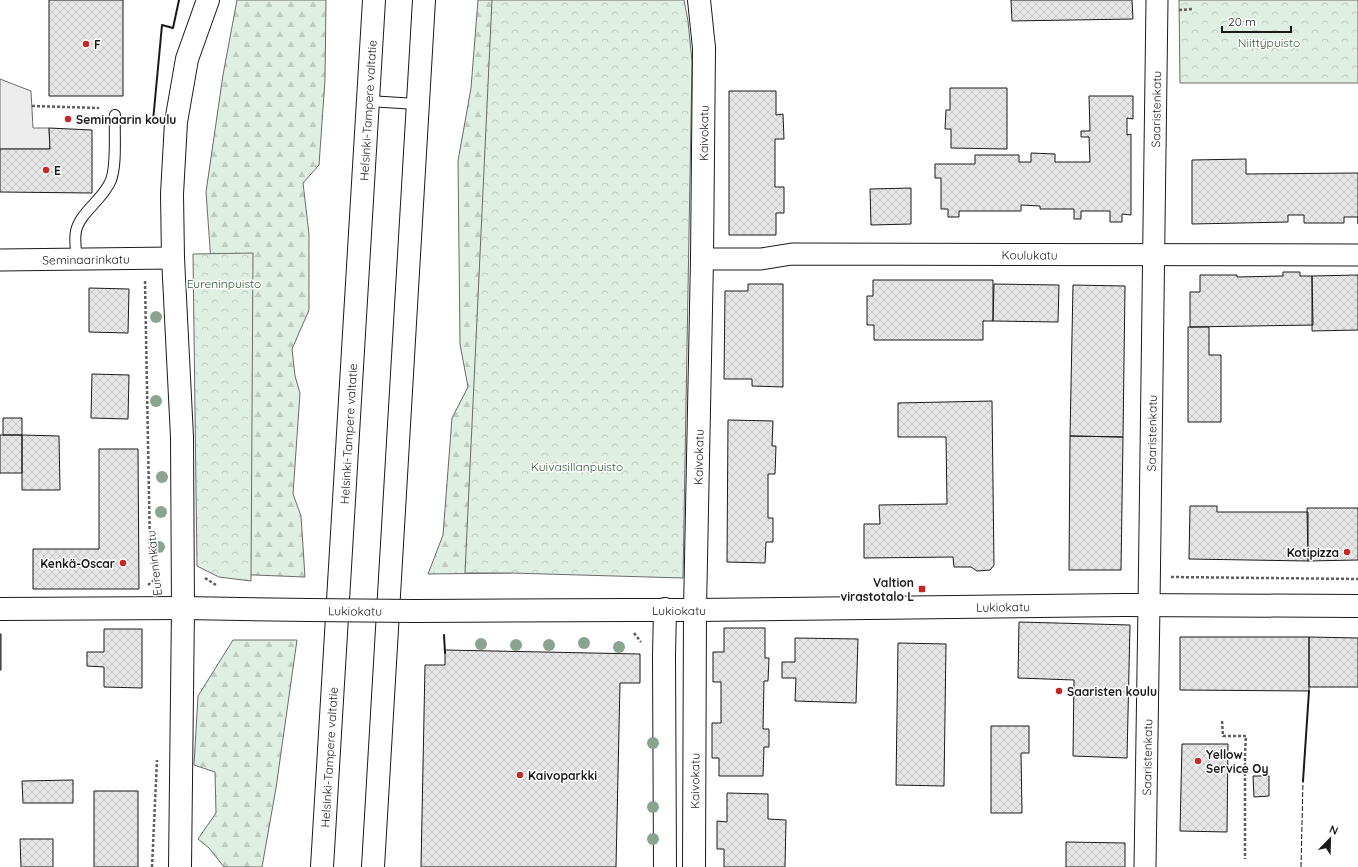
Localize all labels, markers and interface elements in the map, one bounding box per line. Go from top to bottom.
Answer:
scale bar [1222,8,1291,34]
text: 20 m [1228,14,1256,29]
park label: Niittypuisto [1238,35,1300,50]
place label: F [94,37,101,52]
marker: F [81,39,91,49]
street label: Helsinki-Tampere valtatie [356,39,379,181]
street label: Saaristenkatu [1148,71,1164,147]
street label: Kaivokatu [695,105,711,161]
place label: Seminaarin koulu [76,112,176,127]
marker: Seminaarin koulu [63,114,73,124]
place label: E [54,163,61,178]
marker: E [41,165,51,175]
street label: Koulukatu [1002,247,1058,262]
street label: Seminaarinkatu [42,251,130,267]
park label: Eureninpuisto [187,276,261,291]
street label: Helsinki-Tampere valtatie [336,363,360,505]
street label: Saaristenkatu [1143,395,1159,471]
street label: Kaivokatu [690,429,706,485]
park label: Kuivasillanpuisto [531,459,623,474]
street label: Eureninkatu [143,530,165,596]
place label: Kotipizza [1287,545,1339,560]
marker: Kotipizza [1342,547,1352,557]
place label: Kenkä-Oscar [40,556,115,571]
marker: Kenkä-Oscar [118,558,128,568]
place label: Valtion virastotalo L [841,575,914,604]
marker: Valtion virastotalo L [917,584,927,594]
street label: Lukiokatu [976,599,1030,614]
street label: Lukiokatu [652,602,706,618]
street label: Lukiokatu [328,603,382,618]
place label: Saaristen koulu [1067,684,1157,699]
street label: Helsinki-Tampere valtatie [317,686,340,828]
marker: Saaristen koulu [1054,686,1064,696]
street label: Saaristenkatu [1139,719,1155,795]
place label: Yellow Service Oy [1206,747,1268,776]
street label: Kaivokatu [687,753,702,809]
marker: Yellow Service Oy [1193,756,1203,766]
place label: Kaivoparkki [528,768,597,783]
marker: Kaivoparkki [515,770,525,780]
north arrow [1310,819,1350,859]
text: N [1327,822,1340,838]

